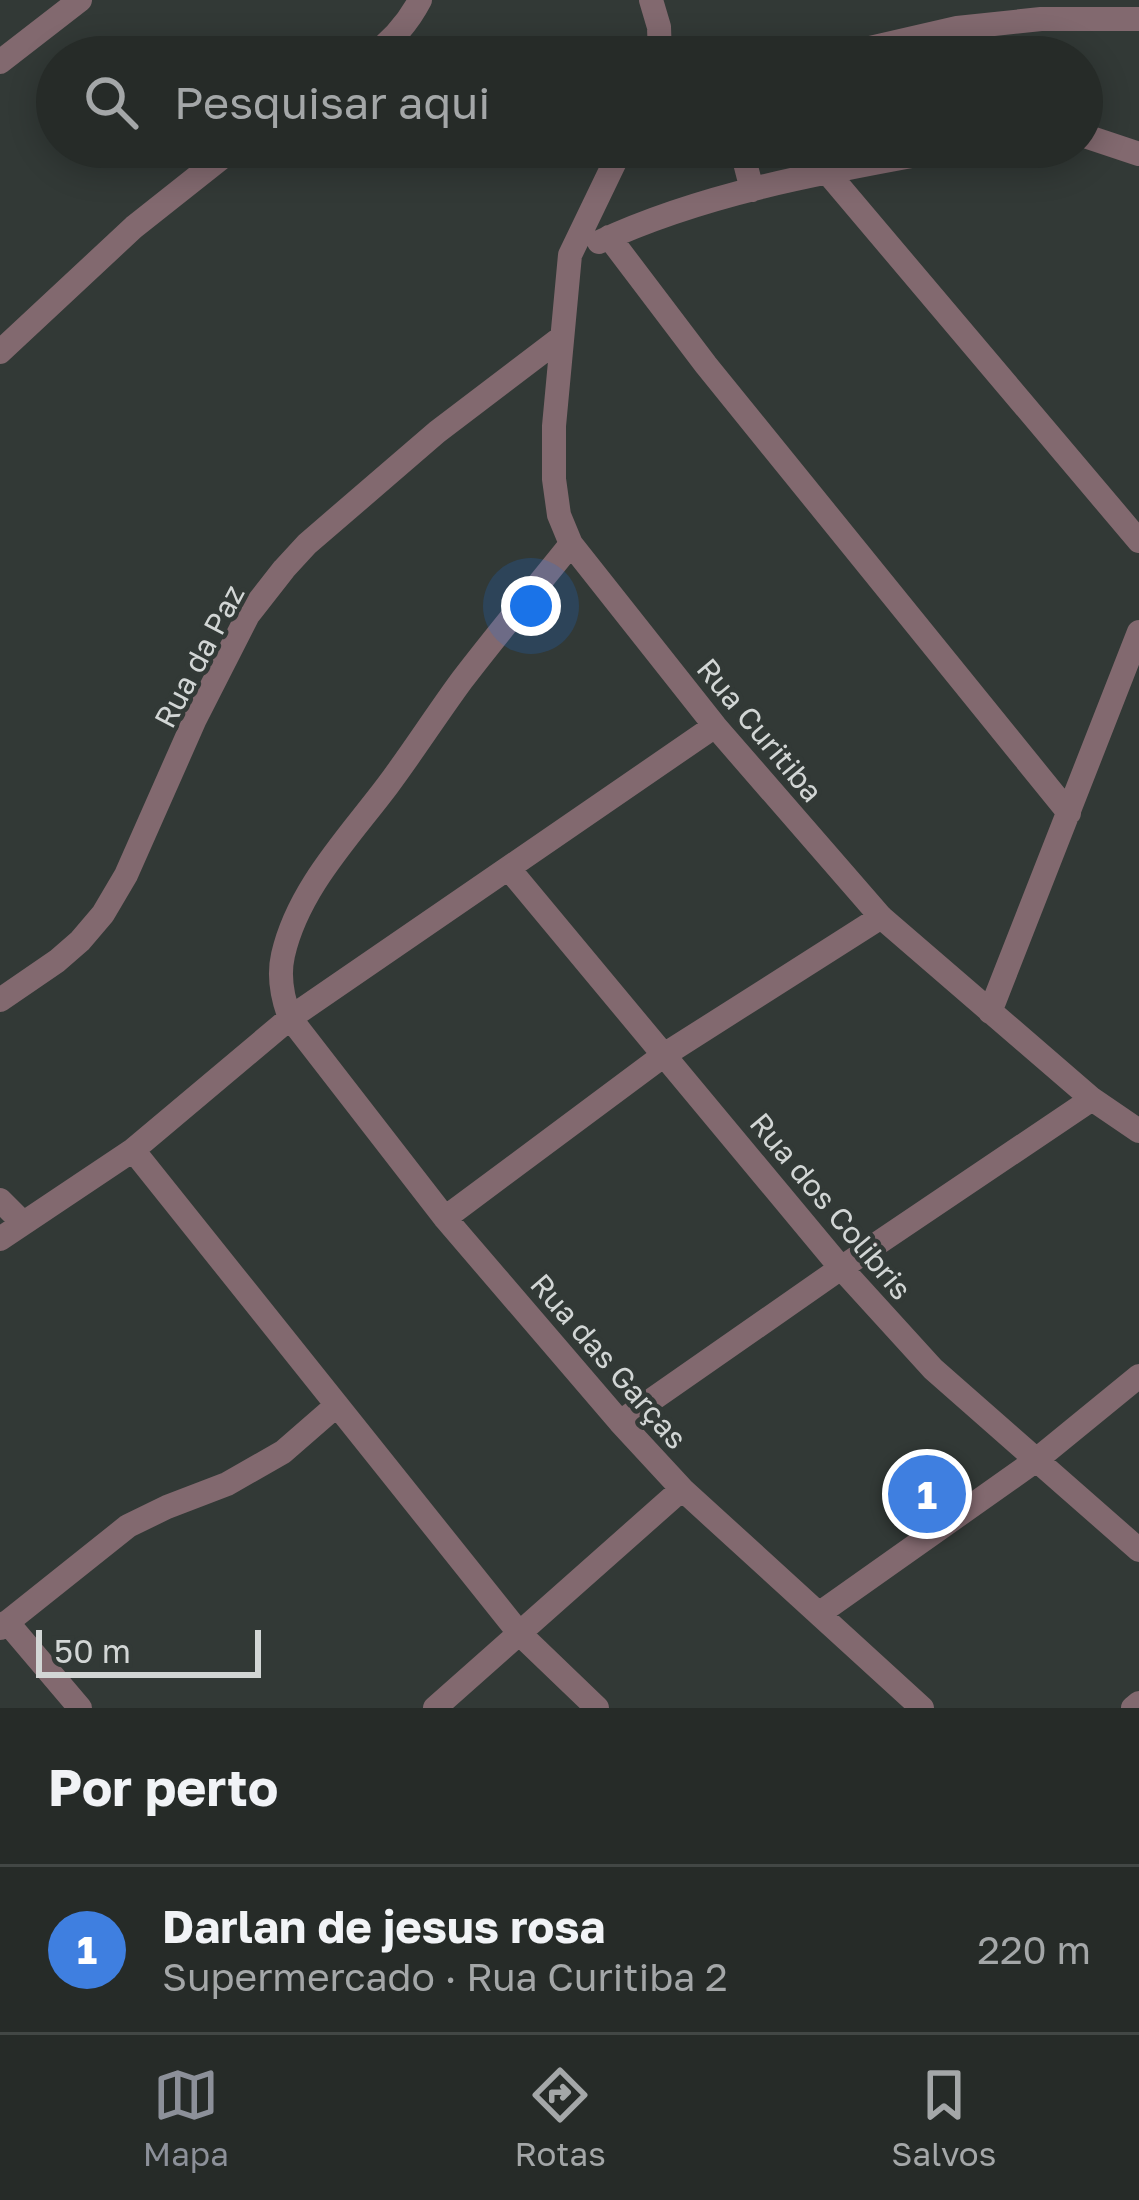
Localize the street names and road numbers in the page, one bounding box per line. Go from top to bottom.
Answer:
street label: Rua da Paz [146,578,252,734]
street label: Rua Curitiba [690,651,830,809]
street label: Rua dos Colibris [743,1105,919,1307]
street label: Rua das Garças [523,1266,695,1456]

